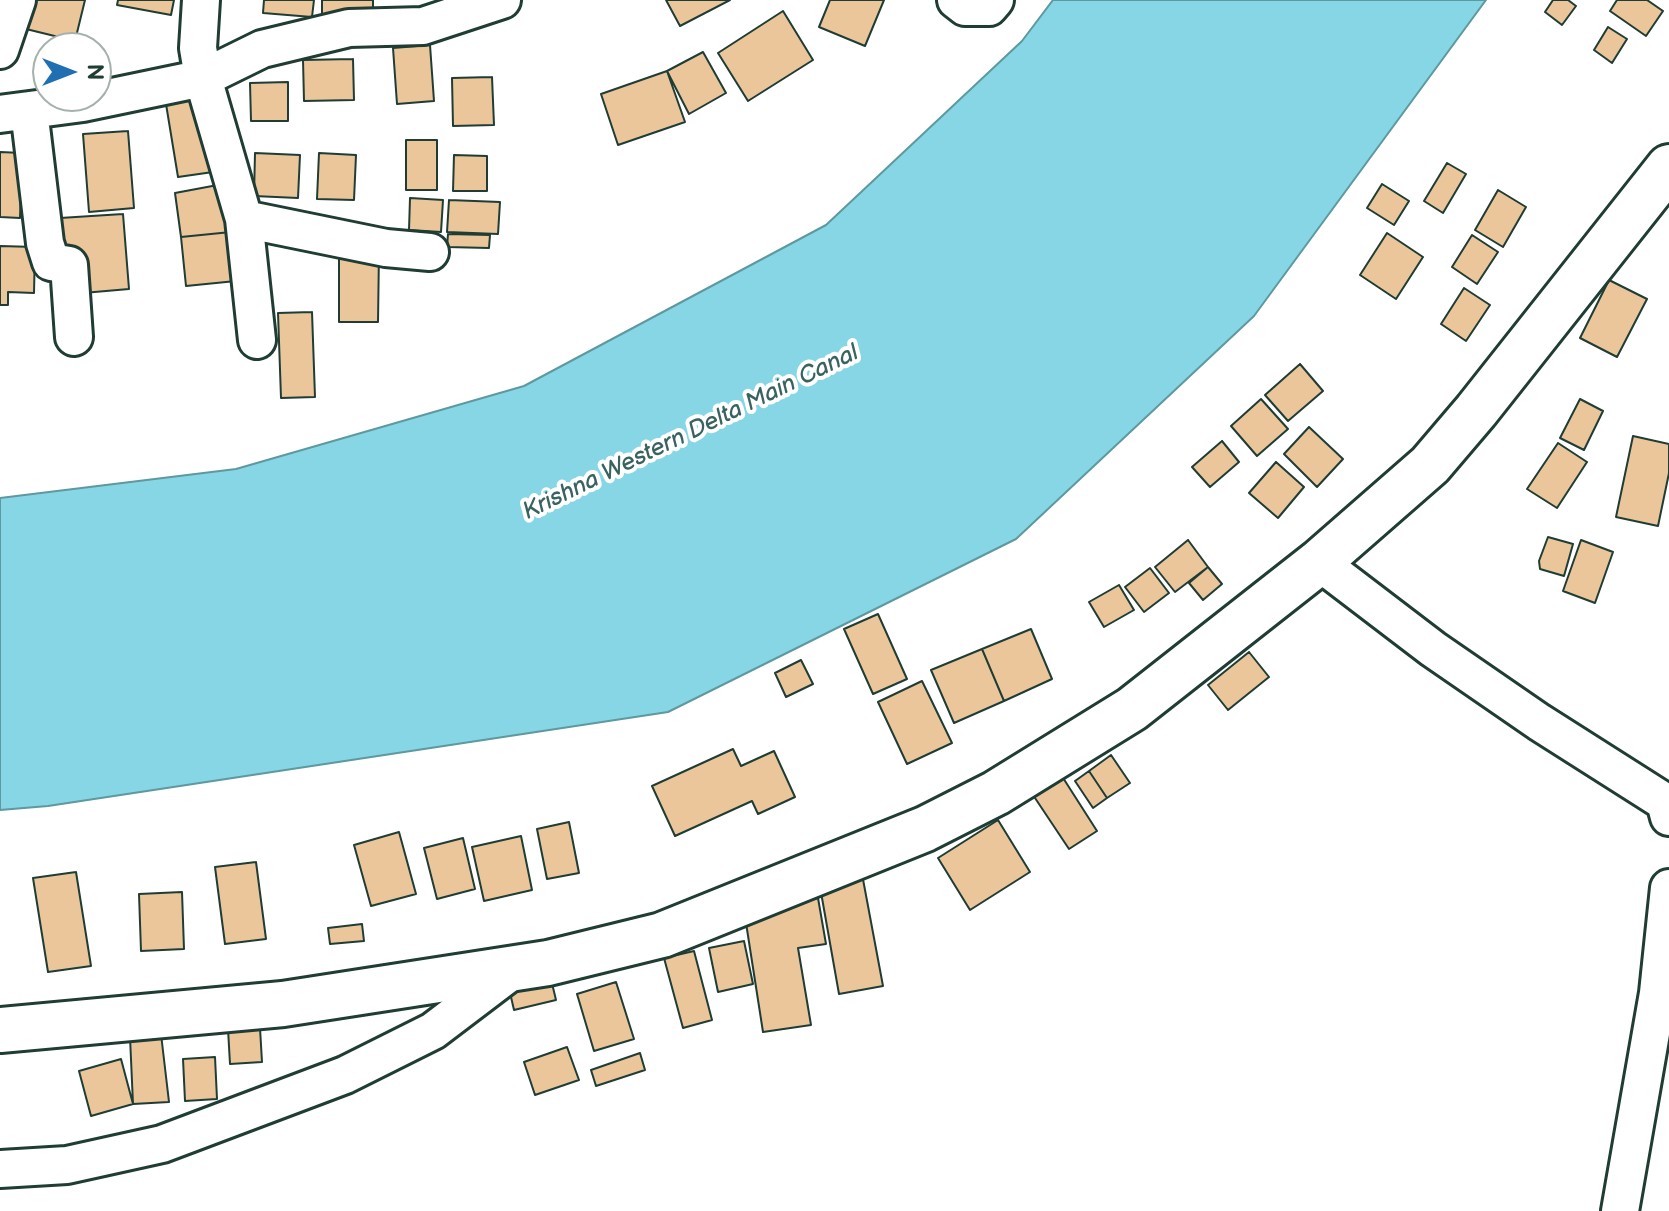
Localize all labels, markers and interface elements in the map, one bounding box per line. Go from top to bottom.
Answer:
north arrow [32,32,112,112]
text: N [81,64,108,80]
water label: Krishna Western Delta Main Canal [518,339,864,527]

